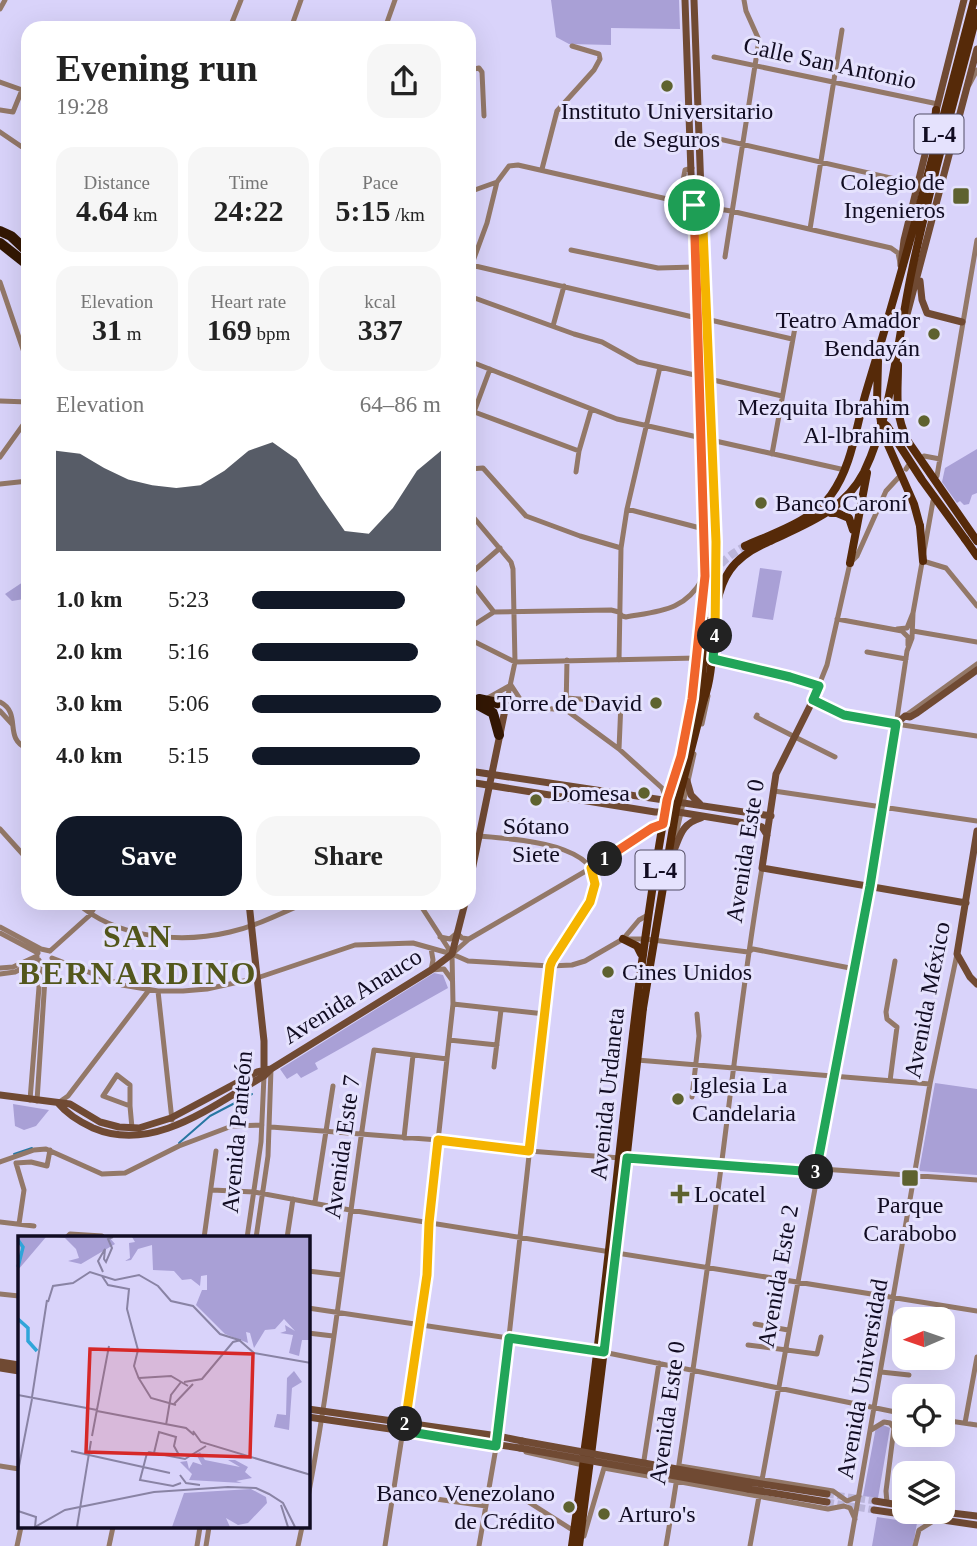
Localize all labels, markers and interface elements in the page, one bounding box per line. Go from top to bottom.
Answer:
street label: Calle San Antonio [741,32,919,94]
button: share [367,44,441,118]
text: Evening run [56,47,258,89]
marker: Instituto Universitario de Seguros [659,78,675,94]
text: 19:28 [56,94,108,119]
place label: Instituto Universitario de Seguros [561,98,773,152]
road number: L-4 [914,114,964,154]
place label: Colegio de Ingenieros [840,169,945,223]
text: Distance [84,172,150,193]
text: Time [229,172,268,193]
text: Pace [362,172,398,193]
pin [664,175,724,235]
icon: arrive [675,186,713,224]
marker: Colegio de Ingenieros [951,186,971,206]
text: 4.64 [76,194,129,227]
text: 24:22 [213,194,283,227]
text: 5:15 [336,194,391,227]
text: km [129,204,158,225]
text: /km [391,204,425,225]
text: Elevation [80,291,153,312]
text: Heart rate [211,291,286,312]
text: kcal [364,291,396,312]
place label: Teatro Amador Bendayán [776,307,920,361]
text: 31 [92,313,122,346]
text: 169 [207,313,252,346]
text: 337 [358,313,403,346]
text: m [122,323,142,344]
text: bpm [252,323,290,344]
marker: Teatro Amador Bendayán [926,326,942,342]
text: Elevation [56,392,144,417]
text: 64–86 m [360,392,441,417]
place label: Mezquita Ibrahim Al-lbrahim [737,394,910,448]
marker: Mezquita Ibrahim Al-lbrahim [916,413,932,429]
place label: Banco Caroní [775,490,908,516]
marker: Banco Caroní [753,495,769,511]
text: 1.0 km [56,587,122,612]
text: 5:23 [168,587,209,612]
pin: 4 [698,618,732,654]
text: 4 [710,625,719,646]
text: 2.0 km [56,639,122,664]
text: 5:16 [168,639,209,664]
place label: Torre de David [497,690,642,716]
text: 3.0 km [56,691,122,716]
text: 5:06 [168,691,209,716]
marker: Torre de David [648,695,664,711]
text: 4.0 km [56,743,122,768]
text: 5:15 [168,743,209,768]
street label: Avenida Este 0 [721,777,769,925]
place label: Domesa [551,780,630,806]
marker: Domesa [636,785,652,801]
marker: Sótano Siete [528,792,544,808]
place label: Sótano Siete [503,813,569,867]
button: Save [56,816,242,896]
button: Share [256,816,441,896]
pin: 1 [588,842,622,876]
text: 1 [600,848,609,869]
road number: L-4 [636,850,684,890]
district label: SAN BERNARDINO [19,918,257,991]
street label: Avenida México [899,920,955,1080]
street label: Avenida Anauco [278,943,426,1049]
place label: Cines Unidos [622,959,752,985]
marker: Cines Unidos [600,964,616,980]
street label: Avenida Urdaneta [585,1006,629,1182]
street label: Avenida Panteón [217,1050,257,1214]
place label: Iglesia La Candelaria [692,1072,796,1126]
street label: Avenida Este 7 [319,1073,365,1221]
marker: Iglesia La Candelaria [670,1091,686,1107]
pin: 3 [798,1154,834,1190]
text: 3 [811,1161,820,1182]
marker: Parque Carabobo [900,1168,920,1188]
place label: Locatel [694,1181,766,1207]
marker: Locatel [672,1186,688,1202]
place label: Parque Carabobo [863,1192,957,1246]
street label: Avenida Este 2 [753,1202,803,1350]
inset map [18,1236,310,1528]
street label: Avenida Universidad [832,1277,892,1481]
north arrow [892,1307,956,1370]
map controls [892,1307,955,1524]
street label: Avenida Este 0 [644,1339,690,1487]
button: locate [892,1384,955,1447]
pin: 2 [388,1406,422,1442]
text: 2 [400,1413,409,1434]
button: layers [892,1461,955,1524]
place label: Banco Venezolano de Crédito [376,1480,555,1534]
marker: Banco Venezolano de Crédito [561,1499,577,1515]
place label: Arturo's [618,1501,696,1527]
marker: Arturo's [596,1506,612,1522]

